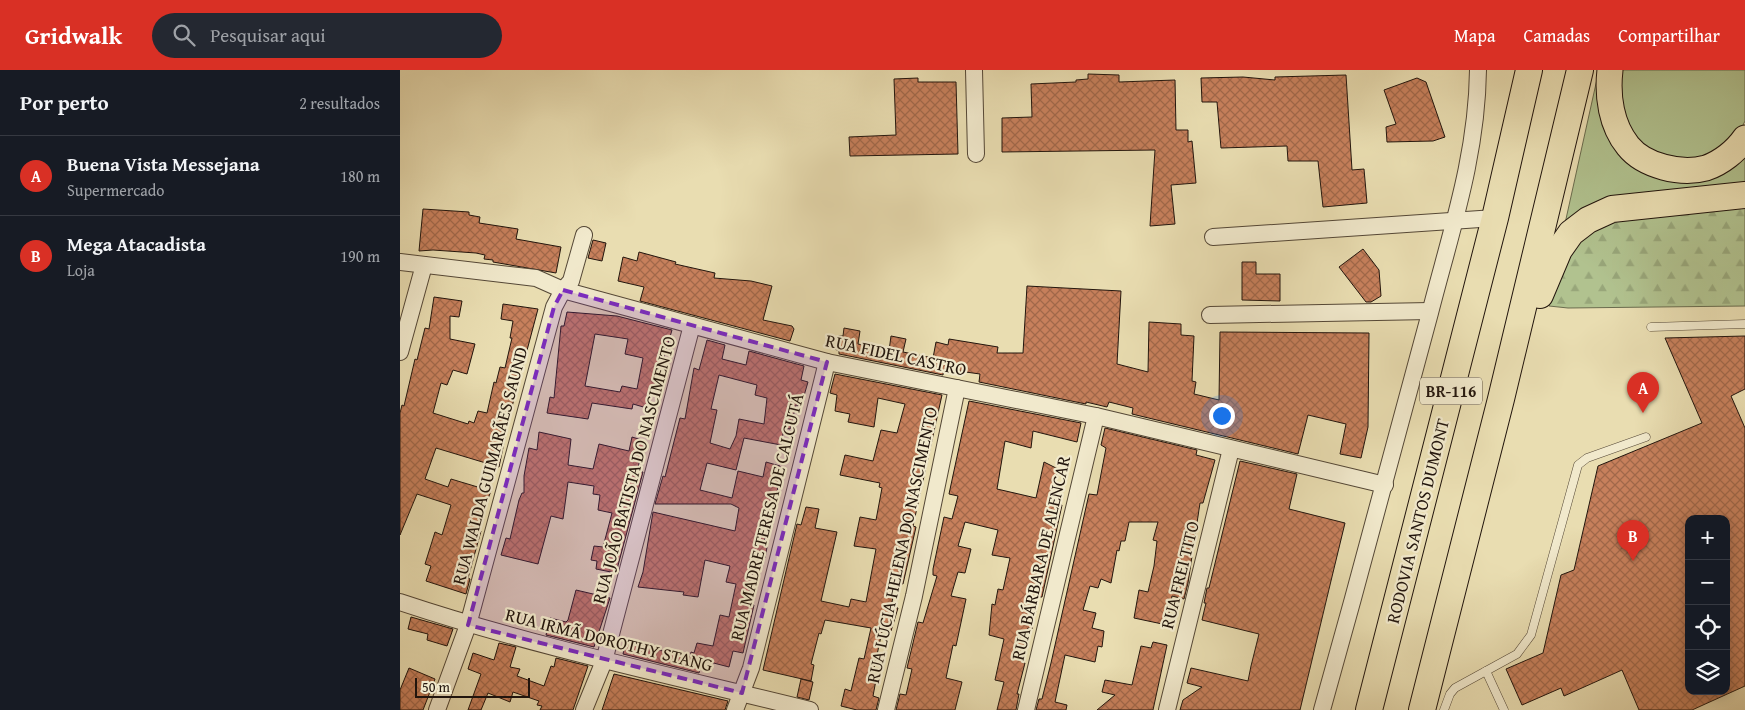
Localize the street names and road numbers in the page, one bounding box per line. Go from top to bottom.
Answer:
street label: RUA FIDEL CASTRO [823,326,969,383]
street label: RUA JOÃO BATISTA DO NASCIMENTO [585,333,682,607]
street label: RUA WALDA GUIMARÃES SAUND [445,344,534,588]
road number: BR-116 [1420,378,1482,404]
street label: RUA MADRE TERESA DE CALCUTÁ [723,390,810,643]
street label: RUA LÚCIA HELENA DO NASCIMENTO [859,404,944,686]
street label: RODOVIA SANTOS DUMONT [1379,416,1456,626]
street label: RUA BÁRBARA DE ALENCAR [1004,452,1077,663]
street label: RUA FREI TITO [1153,518,1206,632]
street label: RUA IRMÃ DOROTHY STANG [503,601,716,678]

